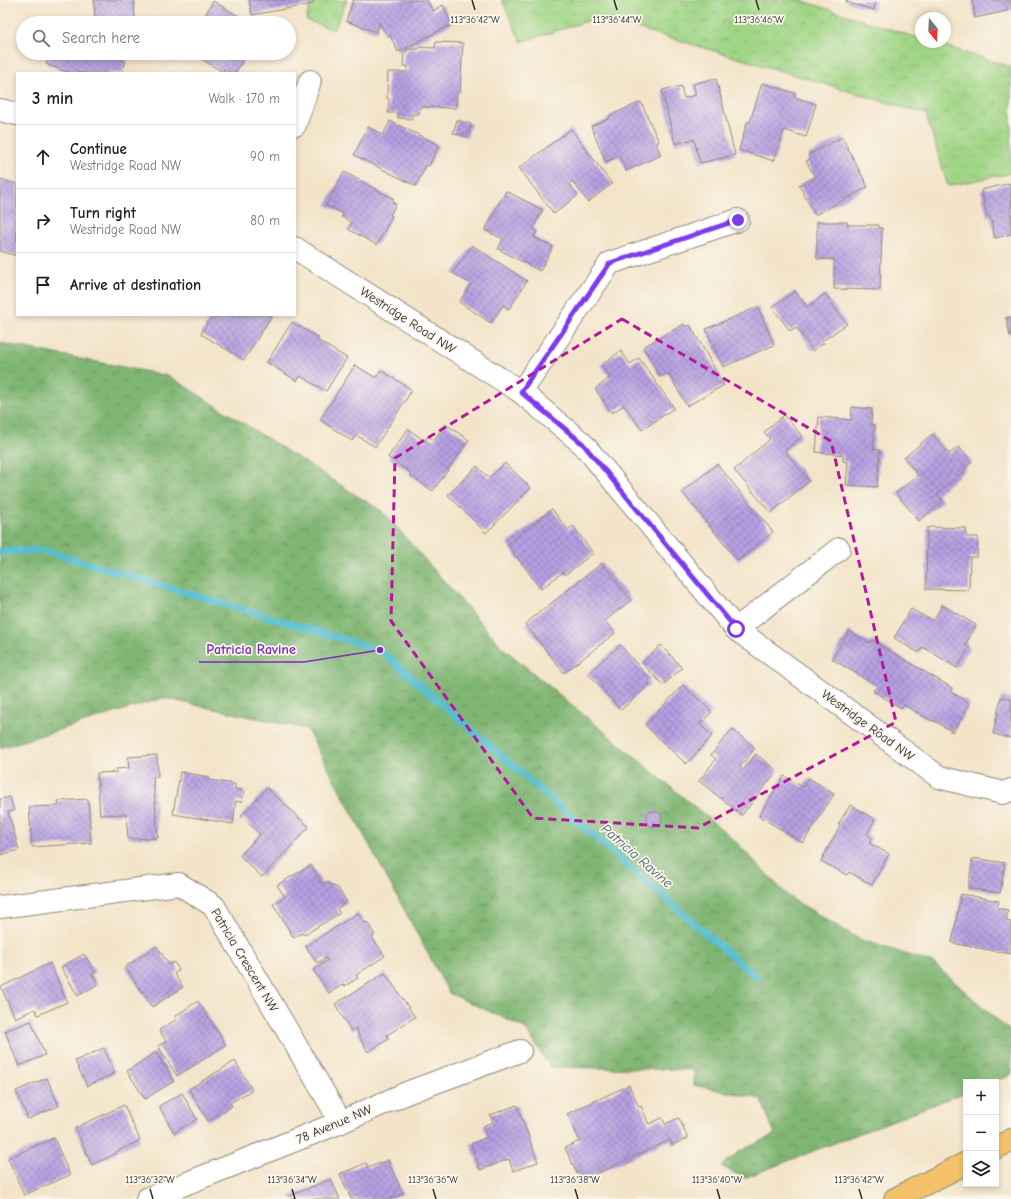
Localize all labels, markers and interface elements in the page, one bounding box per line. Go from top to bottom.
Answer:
north arrow [915,12,951,48]
text: 113°36'42"W [450,14,500,26]
text: 113°36'44"W [593,14,642,26]
text: 113°36'46"W [734,14,784,26]
search box [16,16,296,60]
icon: search [30,27,52,49]
text: Search here [62,29,140,47]
text: 3 min [32,89,73,108]
text: Walk · 170 m [208,91,280,106]
text: Continue [70,140,127,158]
icon: ahead [32,146,54,168]
text: 90 m [250,149,280,164]
text: Westridge Road NW [70,158,181,173]
text: Turn right [70,204,136,222]
icon: right [32,210,54,232]
route end [729,211,747,229]
text: 80 m [250,213,280,228]
text: Westridge Road NW [70,222,181,237]
icon: arrive [32,274,54,296]
text: Arrive at destination [70,276,201,294]
street label: Westridge Road NW [357,283,459,357]
route start [727,620,745,638]
callout: Patricia Ravine [199,636,304,662]
text: Patricia Ravine [206,641,296,658]
street label: Westridge Road NW [819,686,918,764]
water label: Patricia Ravine [598,820,676,892]
street label: Patricia Crescent NW [208,905,282,1015]
map controls [963,1079,999,1187]
button: + [963,1079,999,1115]
street label: 78 Avenue NW [294,1101,375,1147]
button: − [963,1115,999,1151]
button: layers [963,1151,999,1187]
text: 113°36'32"W [125,1174,175,1186]
text: 113°36'34"W [267,1174,317,1186]
text: 113°36'36"W [408,1174,458,1186]
text: 113°36'38"W [550,1174,600,1186]
text: 113°36'40"W [692,1174,742,1186]
text: 113°36'42"W [834,1174,884,1186]

